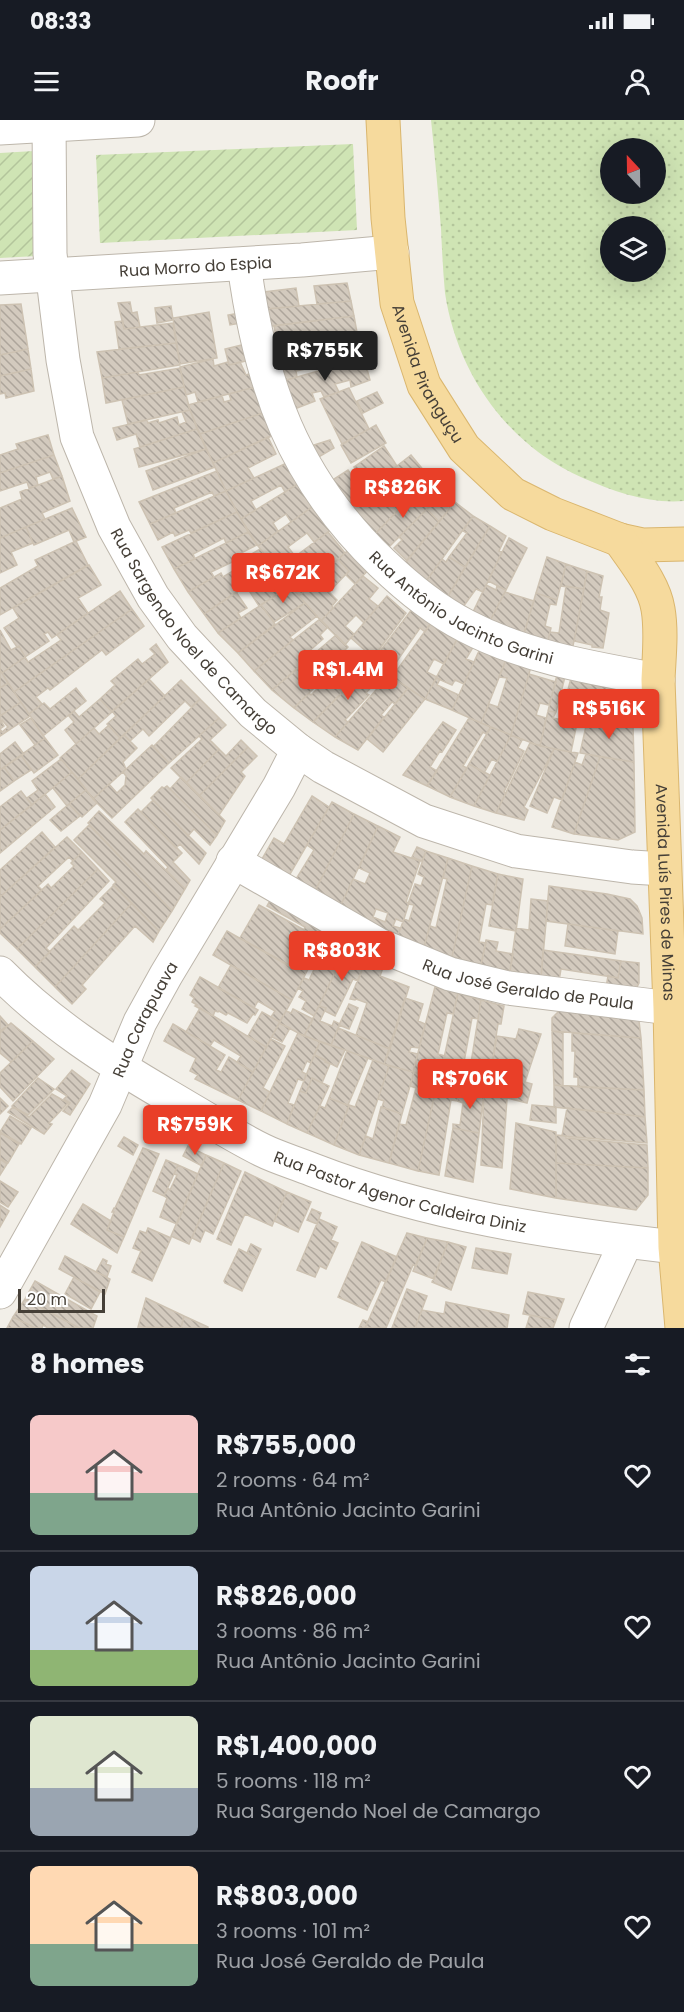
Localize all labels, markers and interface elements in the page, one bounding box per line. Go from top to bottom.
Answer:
text: 08:33 [30,6,91,37]
text: Roofr [305,62,379,99]
icon: menu [30,65,63,98]
icon: person [621,65,654,98]
north arrow [600,138,666,204]
map controls [600,138,666,282]
button: layers [600,216,666,282]
street label: Rua Morro do Espia [119,250,273,282]
street label: Avenida Piranguçu [387,301,469,447]
pin: R$755K [276,331,374,382]
text: R$755K [287,336,363,364]
pin: R$826K [354,468,452,519]
text: R$826K [364,473,442,501]
street label: Rua Sargendo Noel de Camargo [105,524,283,740]
street label: Rua Antônio Jacinto Garini [364,545,556,670]
pin: R$672K [234,553,332,604]
text: R$672K [246,558,321,586]
pin: R$1.4M [299,650,397,701]
text: R$1.4M [312,655,384,683]
pin: R$516K [560,689,658,740]
text: R$516K [572,694,646,722]
street label: Avenida Luís Pires de Minas [650,783,681,1001]
pin: R$803K [293,931,391,982]
text: R$803K [303,936,381,964]
street label: Rua José Geraldo de Paula [419,953,635,1015]
street label: Rua Carapuava [107,957,183,1081]
pin: R$706K [421,1059,519,1110]
text: R$706K [432,1064,508,1092]
pin: R$759K [146,1105,244,1156]
text: R$759K [157,1110,233,1138]
street label: Rua Pastor Agenor Caldeira Diniz [270,1145,528,1238]
scale bar [18,1286,105,1314]
text: 20 m [27,1288,67,1311]
text: 8 homes [30,1346,145,1382]
icon: filters [621,1348,654,1381]
text: R$755,000 [216,1427,356,1463]
icon: home [78,1439,150,1511]
icon: heart [621,1459,654,1492]
text: 2 rooms · 64 m² [216,1466,370,1494]
text: Rua Antônio Jacinto Garini [216,1496,481,1524]
text: R$826,000 [216,1578,357,1614]
icon: home [78,1590,150,1662]
icon: heart [621,1610,654,1643]
text: 3 rooms · 86 m² [216,1617,370,1645]
text: Rua Antônio Jacinto Garini [216,1647,481,1675]
text: R$1,400,000 [216,1728,377,1764]
icon: home [78,1740,150,1812]
icon: heart [621,1760,654,1793]
text: 5 rooms · 118 m² [216,1767,371,1795]
text: Rua Sargendo Noel de Camargo [216,1797,541,1825]
text: R$803,000 [216,1878,358,1914]
icon: home [78,1890,150,1962]
icon: heart [621,1910,654,1943]
text: 3 rooms · 101 m² [216,1917,370,1945]
text: Rua José Geraldo de Paula [216,1947,485,1975]

